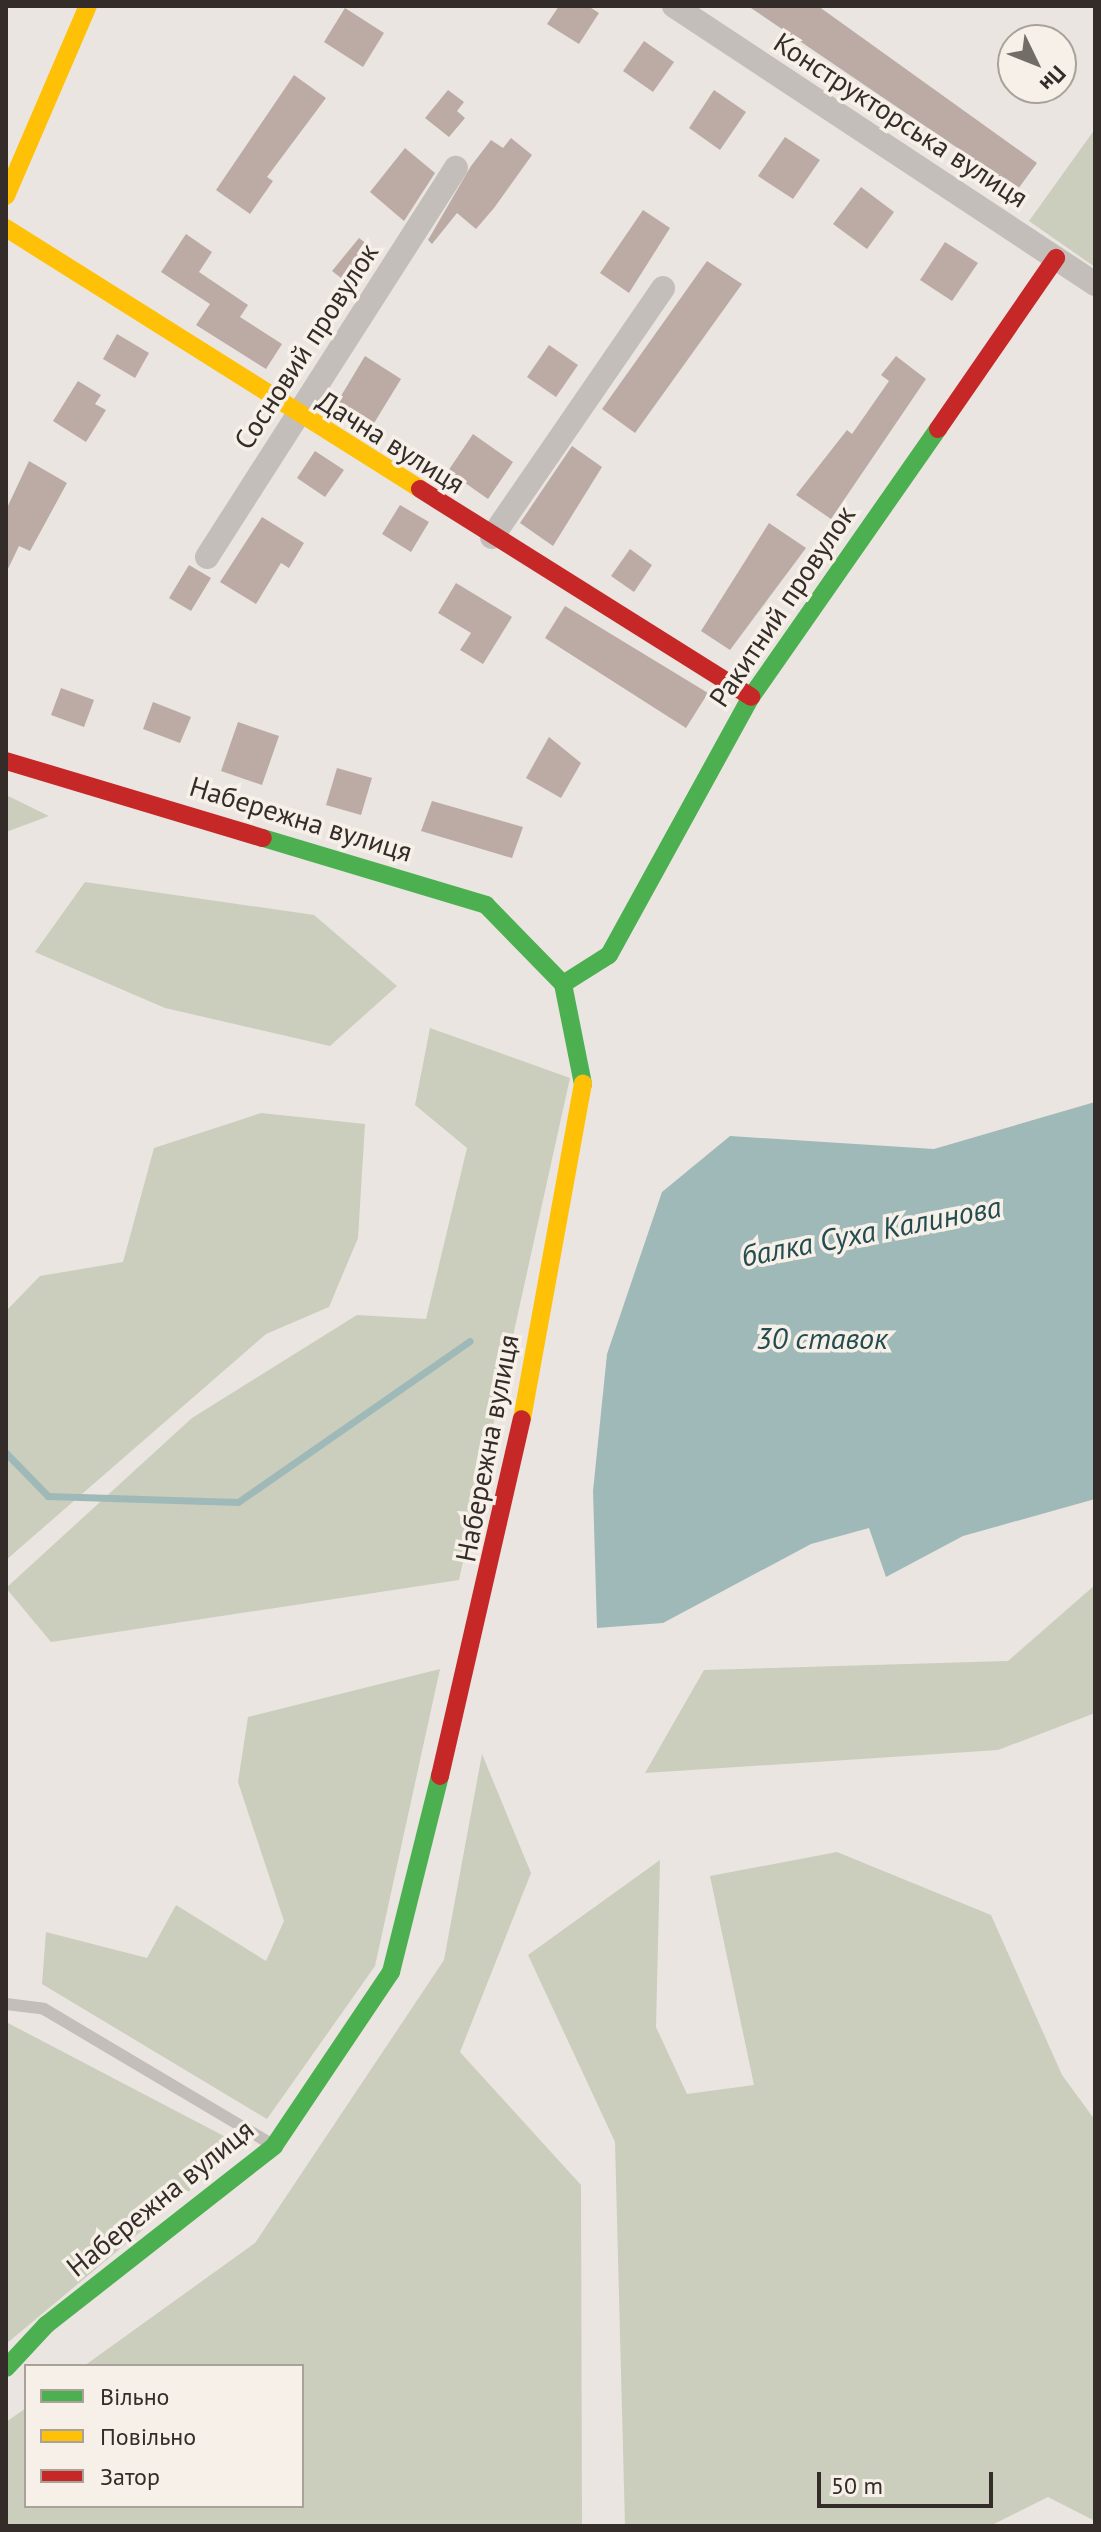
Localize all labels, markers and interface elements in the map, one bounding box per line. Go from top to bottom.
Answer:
north arrow [997,24,1077,104]
street label: Конструкторська вулиця [768,25,1034,215]
text: Пн [1034,60,1072,98]
street label: Сосновий провулок [227,237,385,455]
street label: Дачна вулиця [311,383,471,501]
street label: Ракитний провулок [702,499,862,713]
street label: Набережна вулиця [186,769,416,869]
water label: балка Суха Калинова [738,1188,1004,1274]
water label: 30 ставок [756,1320,888,1356]
street label: Набережна вулиця [448,1332,526,1564]
street label: Набережна вулиця [60,2112,260,2284]
legend [24,2364,304,2508]
text: Вільно [100,2381,169,2412]
text: Повільно [100,2421,196,2452]
scale bar [821,2456,997,2506]
text: Затор [100,2461,160,2492]
text: 50 m [831,2470,883,2501]

